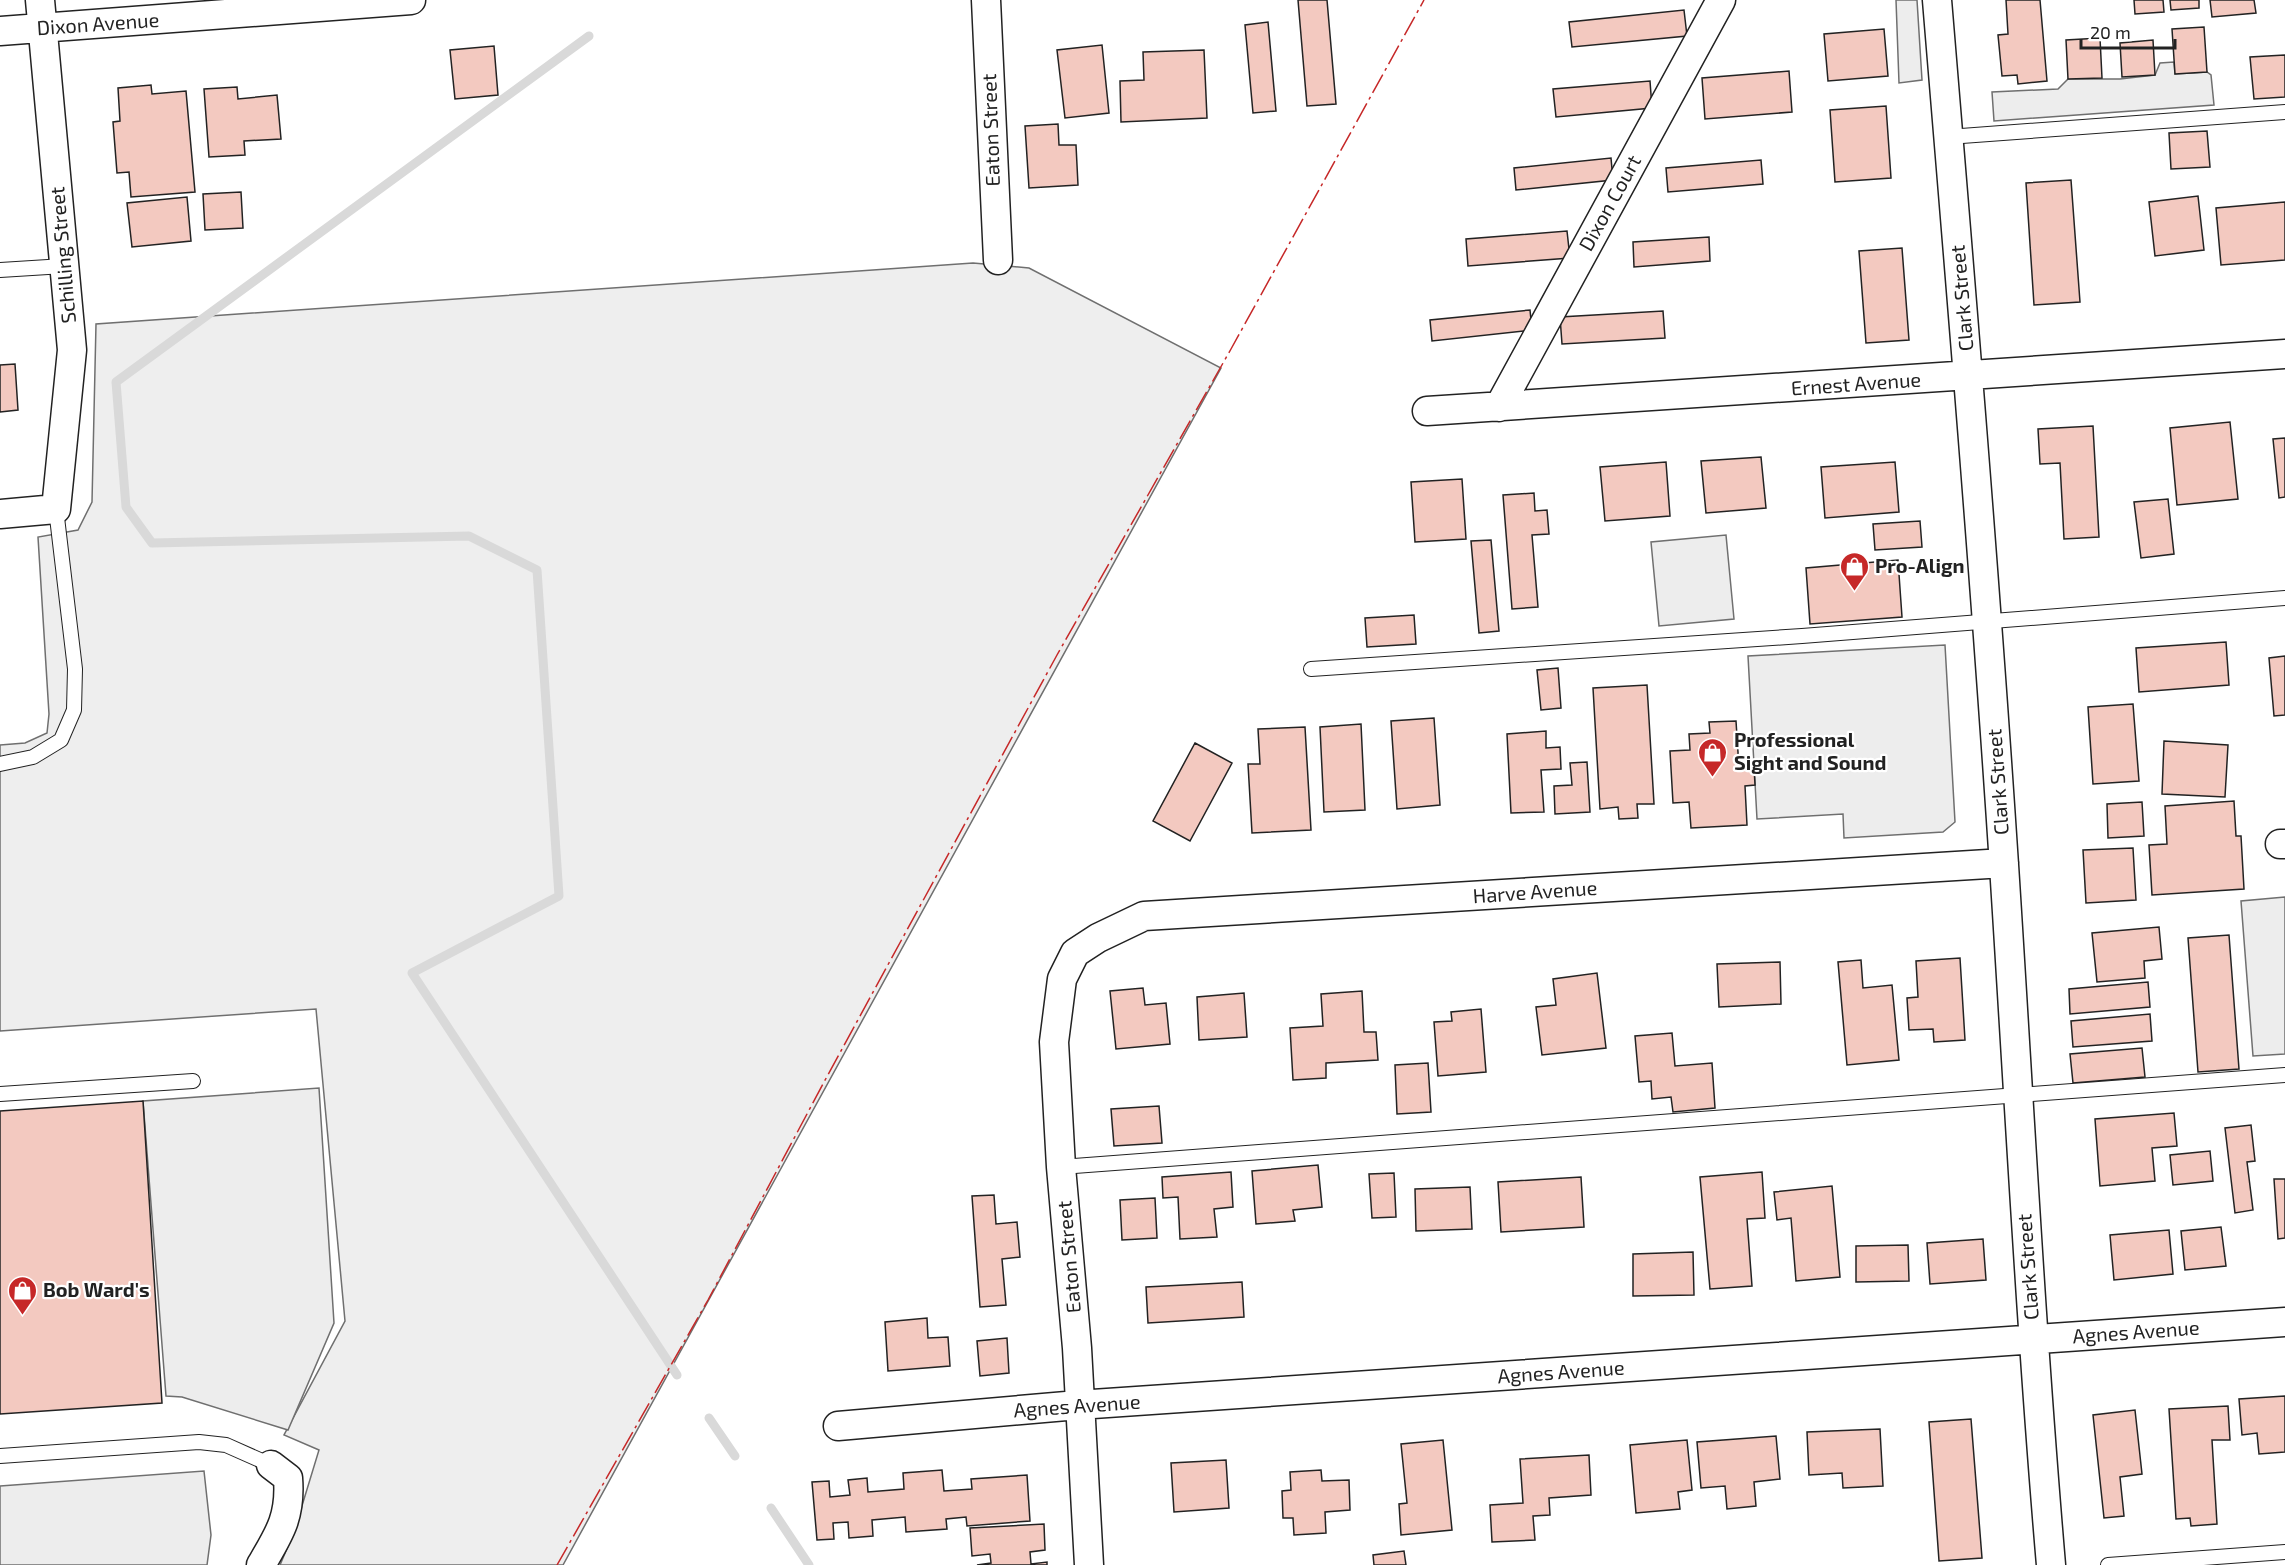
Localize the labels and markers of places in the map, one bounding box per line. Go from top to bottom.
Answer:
shop icon: Pro-Align [1838,550,1870,592]
place label: Pro-Align [1875,553,1965,577]
place label: Professional Sight and Sound [1734,727,1886,774]
shop icon: Professional Sight and Sound [1697,736,1729,778]
shop icon: Bob Ward's [6,1274,38,1316]
place label: Bob Ward's [43,1277,150,1301]

